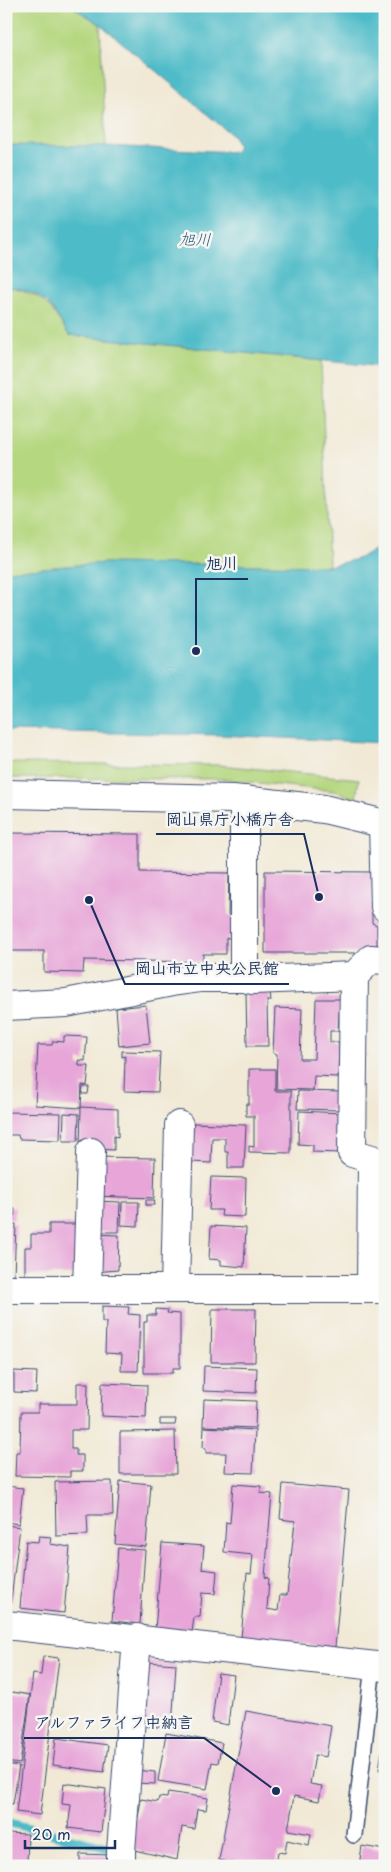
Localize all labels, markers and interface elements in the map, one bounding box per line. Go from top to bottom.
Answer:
water label: 旭川 [179,226,211,250]
callout: 旭川 [196,548,248,579]
text: 旭川 [206,550,238,574]
callout: 岡山県庁小橋庁舎 [156,803,304,834]
text: 岡山県庁小橋庁舎 [166,806,294,830]
callout: 岡山市立中央公民館 [125,953,289,984]
text: 岡山市立中央公民館 [135,955,279,979]
callout: アルファライフ中納言 [24,1707,204,1738]
text: アルファライフ中納言 [35,1709,193,1733]
scale bar [25,1817,115,1849]
text: 20 m [32,1822,71,1845]

